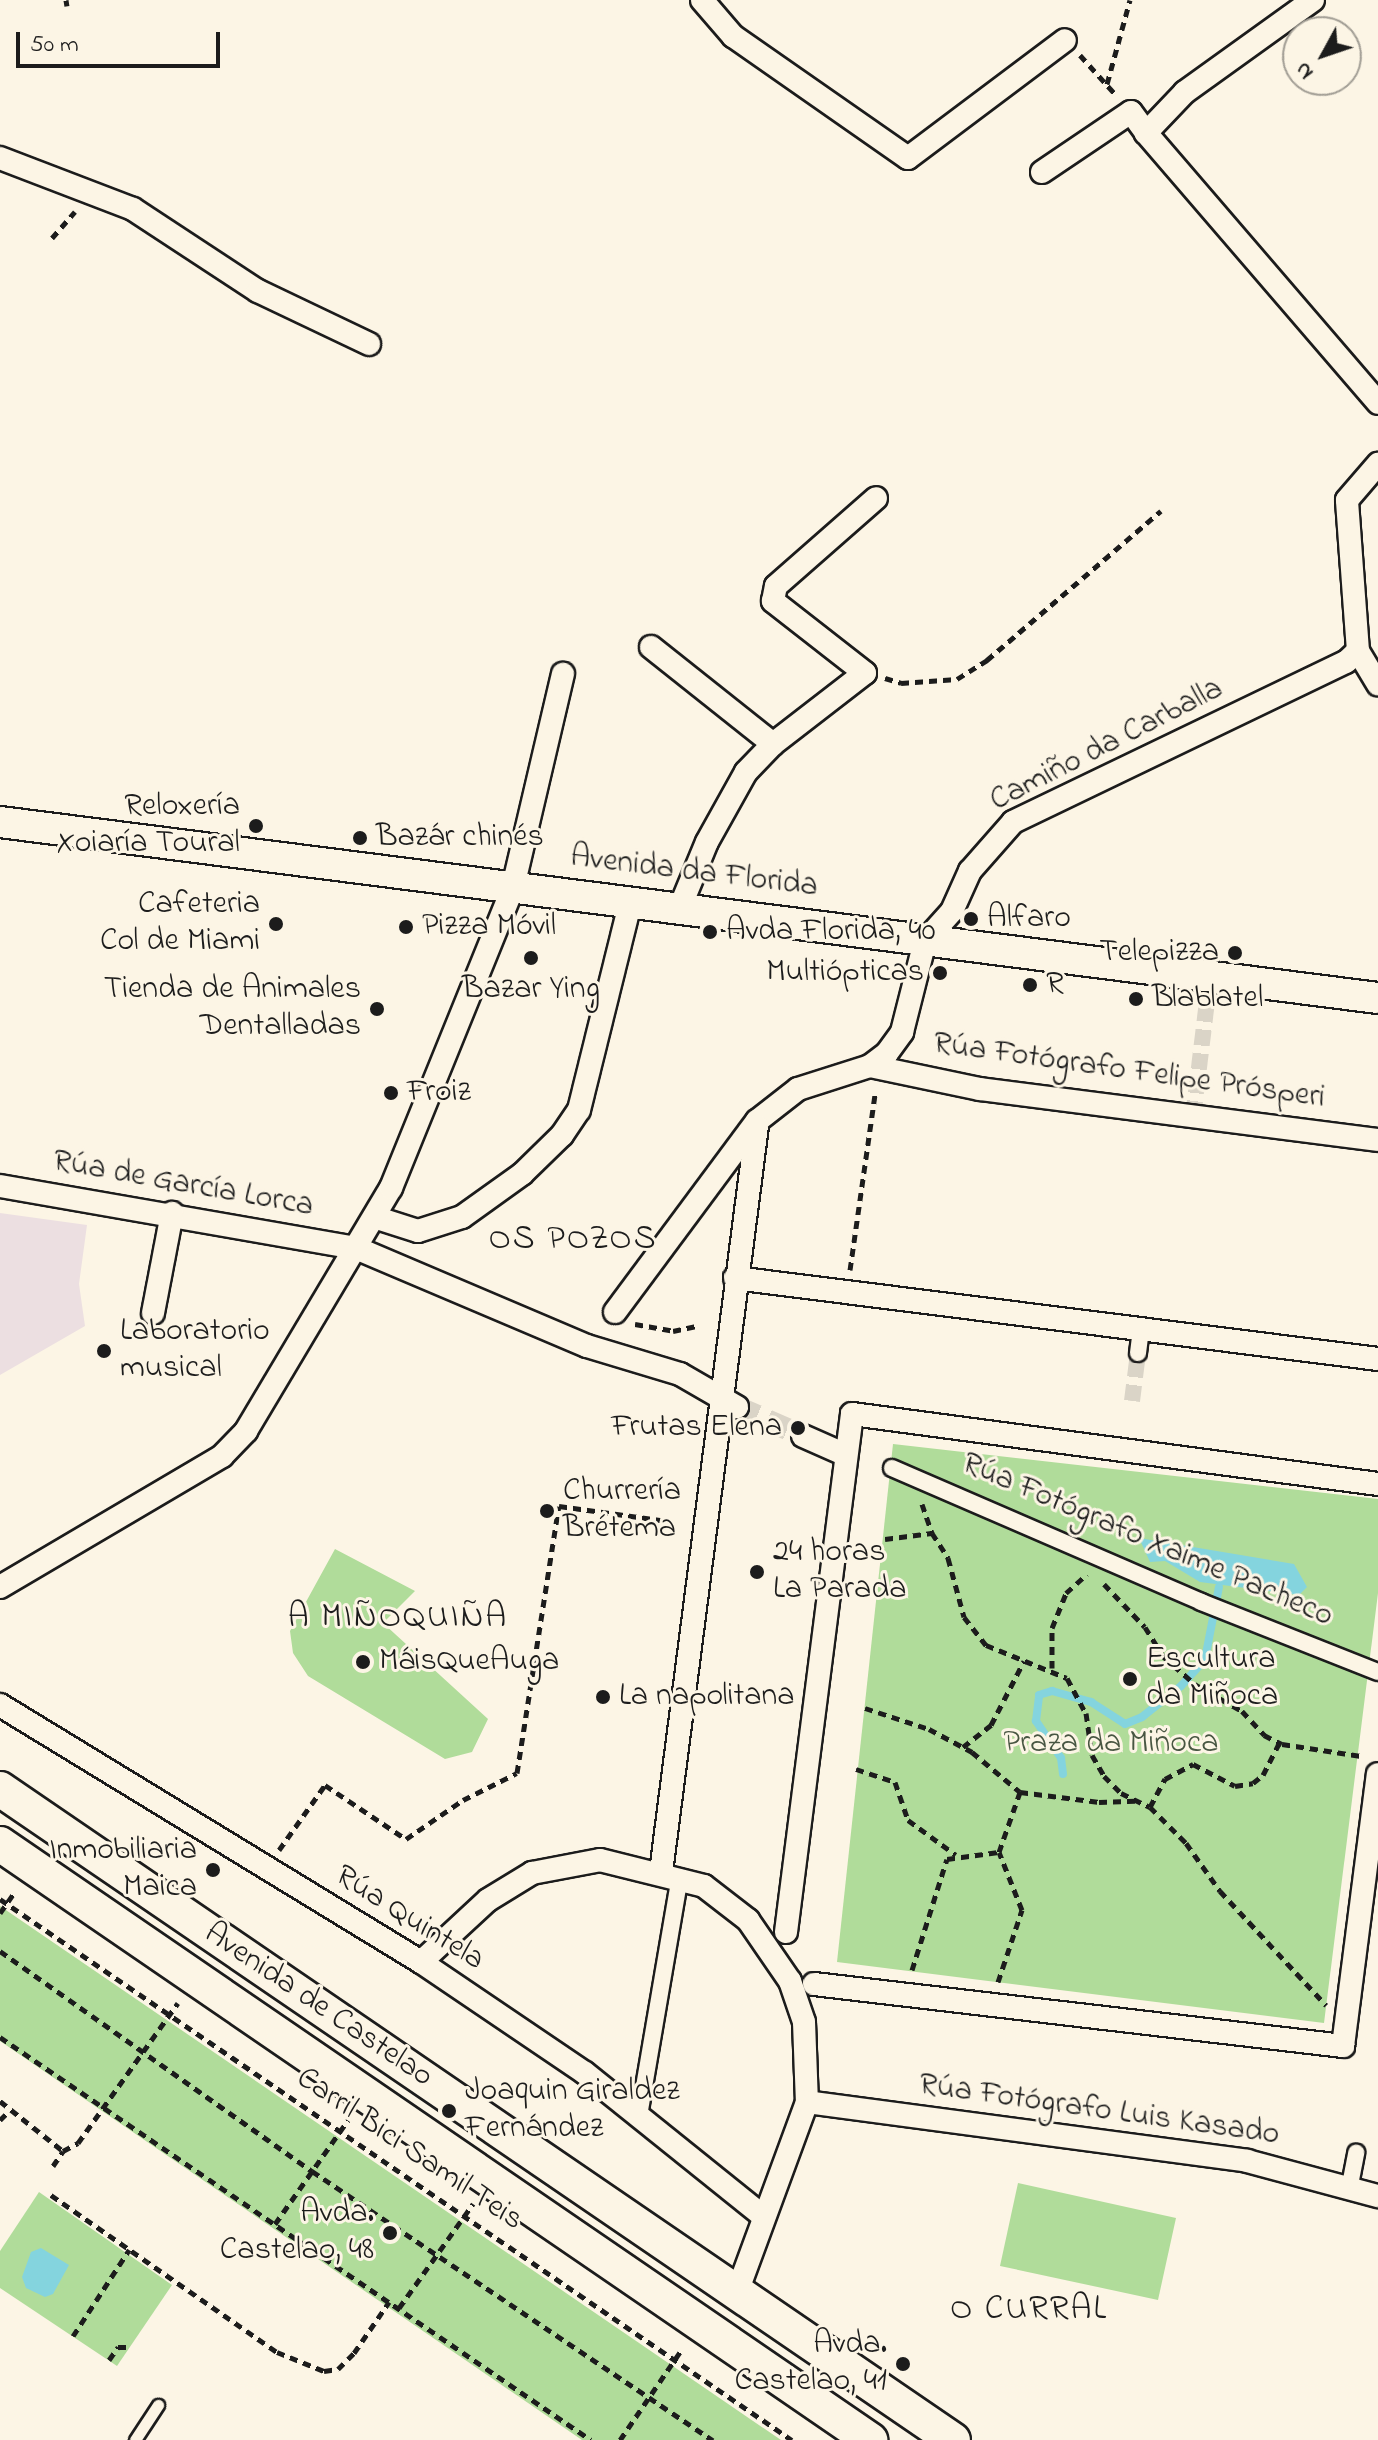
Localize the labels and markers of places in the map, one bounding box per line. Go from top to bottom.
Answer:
place label: Reloxería Xoiaría Toural [56,789,240,864]
marker: Reloxería Xoiaría Toural [247,817,265,835]
place label: Bazár chinés [376,819,544,857]
marker: Bazár chinés [351,829,369,847]
place label: Cafeteria Col de Miami [100,887,260,962]
place label: Alfaro [987,900,1071,938]
place label: Pizza Móvil [422,908,556,946]
marker: Alfaro [962,910,980,928]
place label: Avda Florida, 40 [726,913,936,951]
marker: Cafeteria Col de Miami [267,915,285,933]
marker: Pizza Móvil [397,918,415,936]
marker: Avda Florida, 40 [701,923,719,941]
place label: Telepizza [1099,934,1219,972]
marker: Telepizza [1226,944,1244,962]
marker: Bazar Ying [522,949,540,967]
place label: Multiópticas [766,954,924,992]
marker: Multiópticas [931,964,949,982]
place label: R [1046,966,1064,1004]
place label: Bazar Ying [462,971,600,1009]
place label: Tienda de Animales Dentalladas [104,972,361,1047]
marker: R [1021,976,1039,994]
place label: Blablatel [1152,980,1263,1018]
marker: Blablatel [1127,990,1145,1008]
marker: Tienda de Animales Dentalladas [368,1000,386,1018]
place label: Froiz [407,1074,471,1112]
marker: Froiz [382,1084,400,1102]
place label: Laboratorio musical [120,1314,270,1389]
marker: Laboratorio musical [95,1342,113,1360]
place label: Frutas Elena [611,1409,782,1447]
marker: Frutas Elena [789,1419,807,1437]
place label: Churrería Brétema [563,1474,681,1549]
marker: Churrería Brétema [538,1502,556,1520]
place label: 24 horas La Parada [773,1535,906,1610]
marker: 24 horas La Parada [748,1563,766,1581]
place label: Escultura da Miñoca [1146,1642,1278,1717]
place label: MáisQueAuga [379,1643,559,1681]
marker: MáisQueAuga [354,1653,372,1671]
marker: Escultura da Miñoca [1121,1670,1139,1688]
place label: La napolitana [619,1678,794,1716]
marker: La napolitana [594,1688,612,1706]
place label: Inmobiliaria Maica [49,1833,197,1908]
marker: Inmobiliaria Maica [204,1861,222,1879]
place label: Joaquin Giraldez Fernández [465,2074,680,2149]
marker: Joaquin Giraldez Fernández [440,2102,458,2120]
place label: Avda. Castelao, 48 [220,2196,374,2271]
marker: Avda. Castelao, 48 [381,2224,399,2242]
place label: Avda. Castelao, 41 [735,2327,887,2402]
marker: Avda. Castelao, 41 [894,2355,912,2373]

